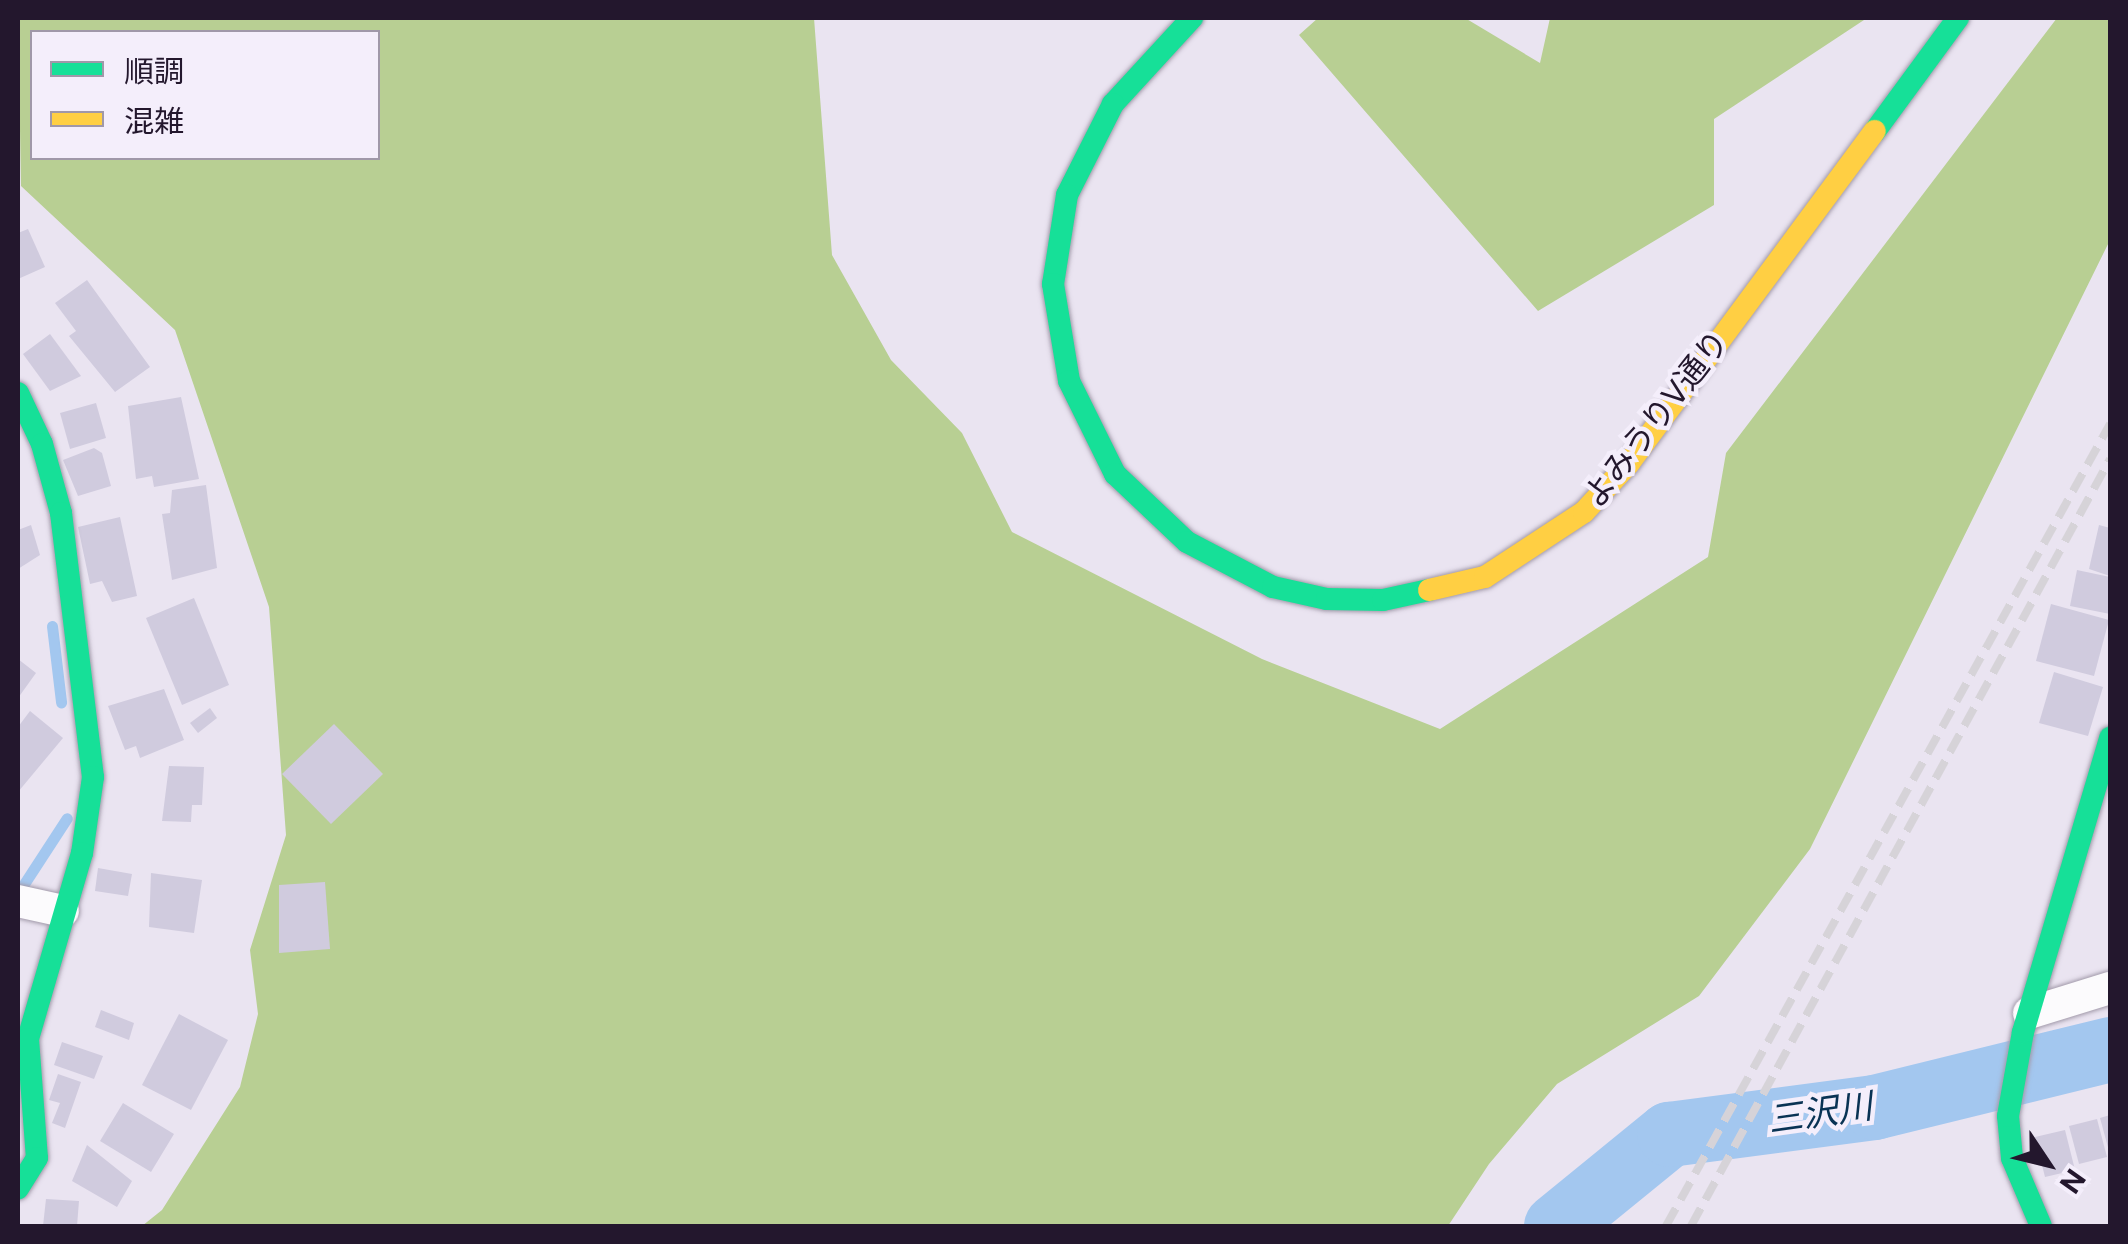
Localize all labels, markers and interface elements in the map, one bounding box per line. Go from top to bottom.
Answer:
legend [30,30,380,160]
text: 順調 [124,53,184,89]
text: 混雑 [124,103,184,139]
street label: よみうりV通り [1575,323,1737,515]
water label: 三沢川 [1765,1085,1875,1141]
north arrow [1998,1114,2098,1214]
text: N [2053,1163,2093,1200]

